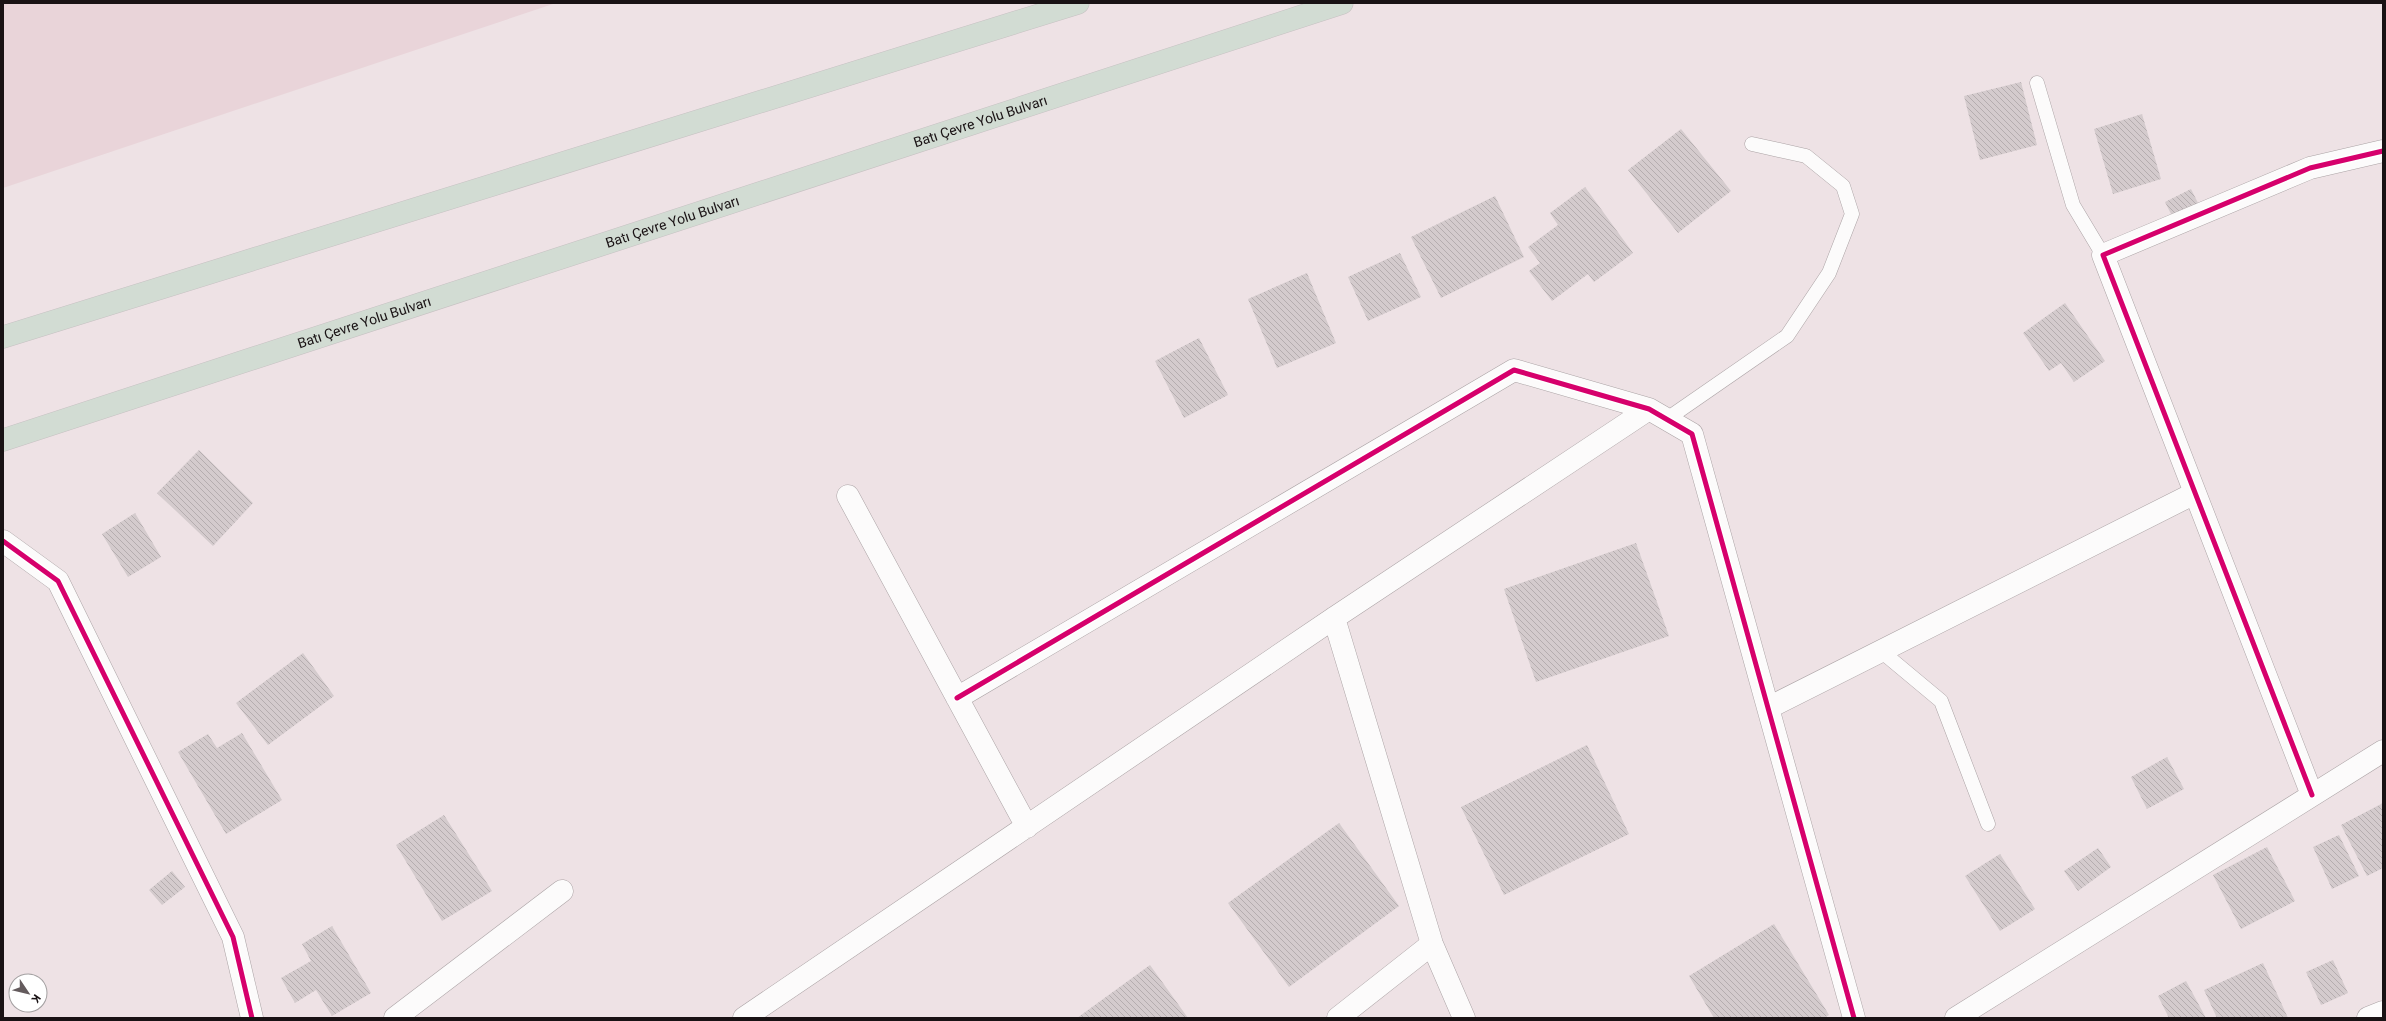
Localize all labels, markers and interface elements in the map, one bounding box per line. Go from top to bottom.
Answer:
street label: Batı Çevre Yolu Bulvarı [911,92,1049,150]
street label: Batı Çevre Yolu Bulvarı [603,192,741,251]
street label: Batı Çevre Yolu Bulvarı [295,293,433,351]
north arrow [8,973,48,1013]
text: K [28,992,43,1006]

